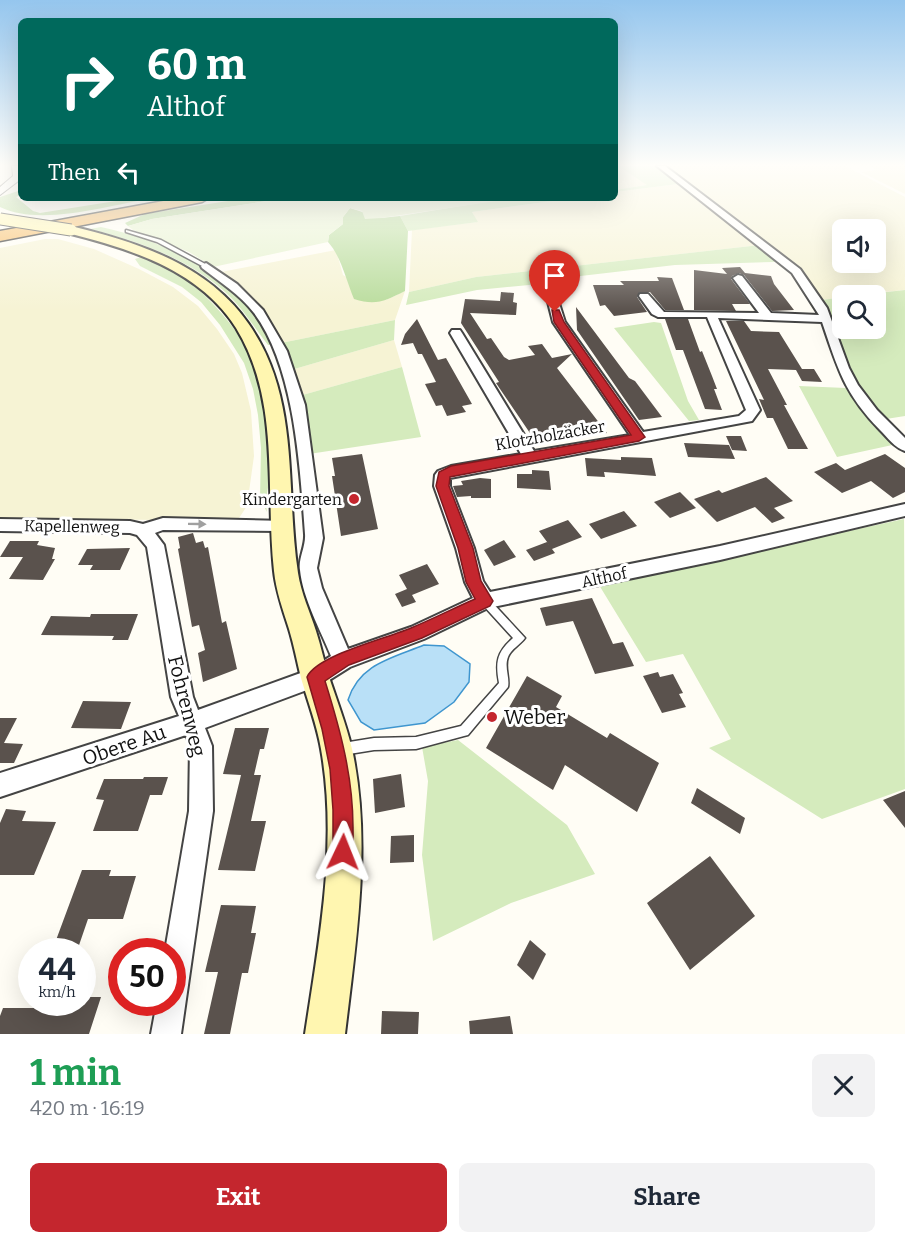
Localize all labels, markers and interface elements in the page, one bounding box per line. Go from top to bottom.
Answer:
text: 60 m [147,40,246,90]
icon: right [48,42,126,120]
text: Althof [147,91,225,123]
icon: left [112,156,145,189]
text: Then [48,159,100,186]
map controls [832,219,886,339]
button: sound [832,219,886,273]
pin [529,250,580,312]
icon: arrive [538,259,571,292]
button: search [832,285,886,339]
street label: Klotzholzäcker [494,416,606,454]
place label: Kindergarten [242,490,342,509]
marker: Kindergarten [347,492,361,506]
street label: Kapellenweg [24,516,120,537]
one-way arrow [188,519,207,529]
street label: Althof [580,563,630,592]
street label: Fohrenweg [163,653,211,759]
place label: Weber [504,705,565,729]
marker: Weber [485,710,499,724]
street label: Obere Au [79,720,169,770]
position arrow [311,820,375,884]
speed limit sign: 50 [108,938,186,1016]
text: 44 [39,952,75,988]
text: km/h [38,983,76,1001]
text: 1 min [30,1051,121,1095]
button: close [812,1054,875,1117]
text: 420 m · 16:19 [30,1096,145,1120]
button: Exit [30,1163,447,1232]
button: Share [459,1163,875,1232]

